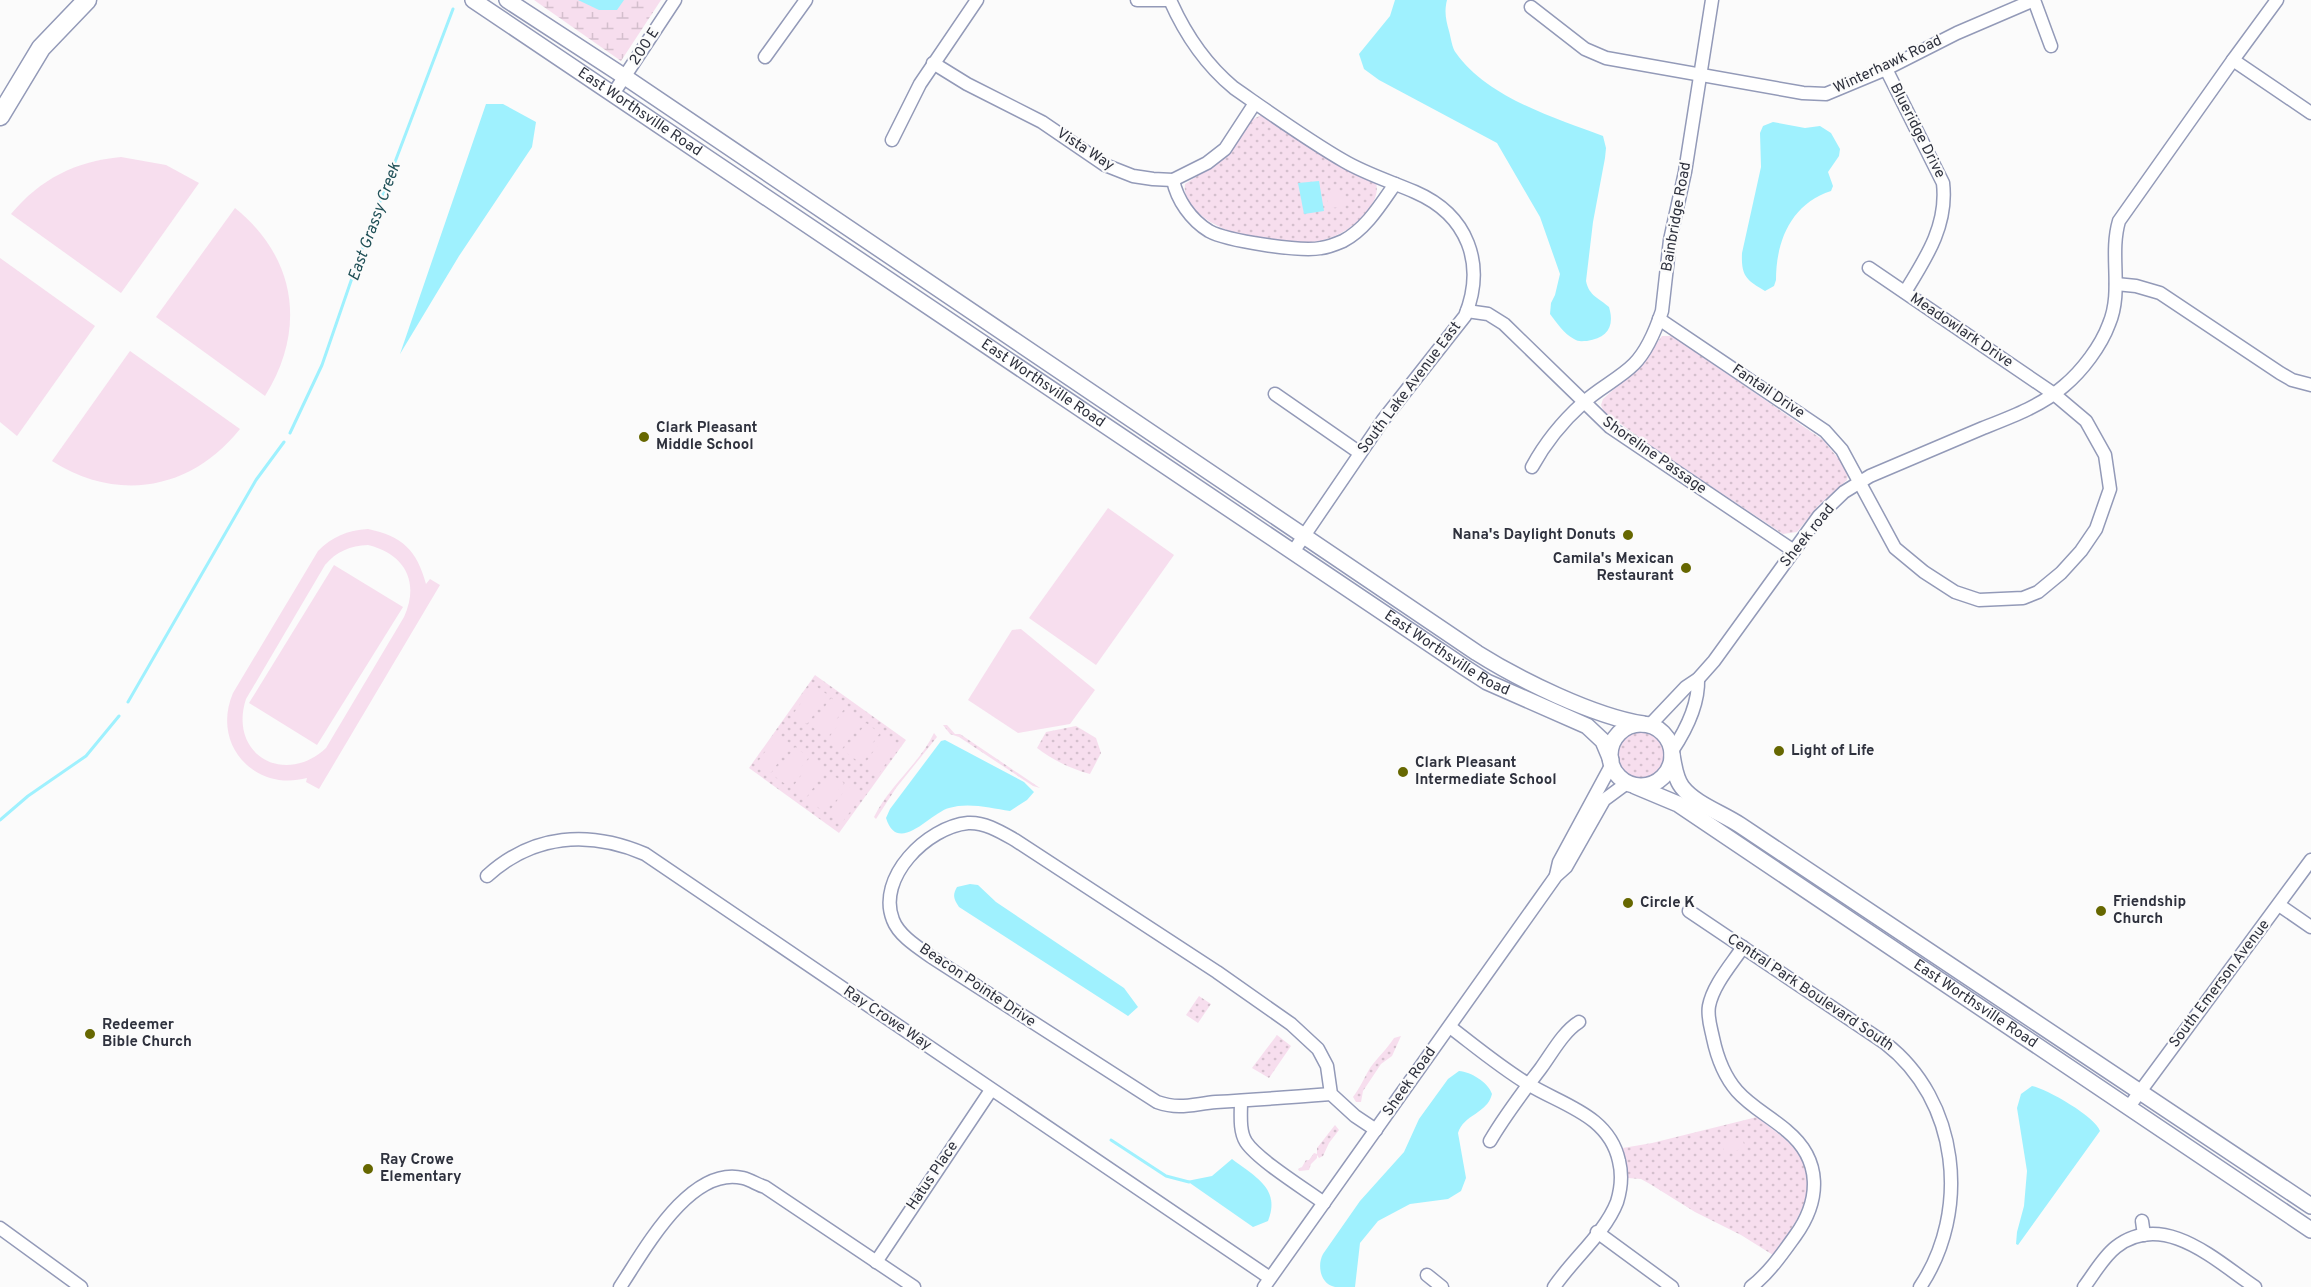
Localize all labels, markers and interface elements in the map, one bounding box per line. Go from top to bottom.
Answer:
street label: 200 E [626,25,664,69]
street label: Winterhawk Road [1831,32,1945,98]
street label: East Worthsville Road [574,64,705,161]
street label: Blueridge Drive [1885,80,1949,182]
street label: Vista Way [1053,124,1118,176]
water label: East Grassy Creek [344,159,406,284]
street label: Bainbridge Road [1658,161,1696,273]
street label: Meadowlark Drive [1906,289,2016,373]
street label: South Lake Avenue East [1354,318,1466,458]
street label: East Worthsville Road [977,335,1109,432]
street label: Fantail Drive [1728,361,1808,423]
street label: Shoreline Passage [1598,413,1710,499]
place label: Clark Pleasant Middle School [656,419,758,455]
marker: Clark Pleasant Middle School [637,430,651,444]
street label: Sheek road [1777,500,1839,572]
place label: Nana's Daylight Donuts [1452,526,1616,545]
marker: Nana's Daylight Donuts [1621,528,1635,542]
place label: Camila's Mexican Restaurant [1553,550,1674,586]
marker: Camila's Mexican Restaurant [1679,561,1693,575]
street label: East Worthsville Road [1380,606,1513,700]
place label: Light of Life [1791,742,1874,761]
marker: Light of Life [1772,744,1786,758]
place label: Clark Pleasant Intermediate School [1415,754,1557,790]
marker: Clark Pleasant Intermediate School [1396,765,1410,779]
place label: Friendship Church [2113,893,2186,929]
place label: Circle K [1640,894,1695,913]
marker: Circle K [1621,896,1635,910]
marker: Friendship Church [2094,904,2108,918]
street label: South Emerson Avenue [2166,916,2274,1052]
street label: Central Park Boulevard South [1723,930,1897,1056]
street label: Beacon Pointe Drive [915,940,1039,1032]
street label: East Worthsville Road [1910,956,2041,1053]
street label: Ray Crowe Way [839,982,935,1056]
place label: Redeemer Bible Church [102,1016,192,1052]
marker: Redeemer Bible Church [83,1027,97,1041]
street label: Sheek Road [1379,1044,1441,1120]
street label: Hatus Place [903,1138,963,1214]
place label: Ray Crowe Elementary [380,1151,462,1187]
marker: Ray Crowe Elementary [361,1162,375,1176]

